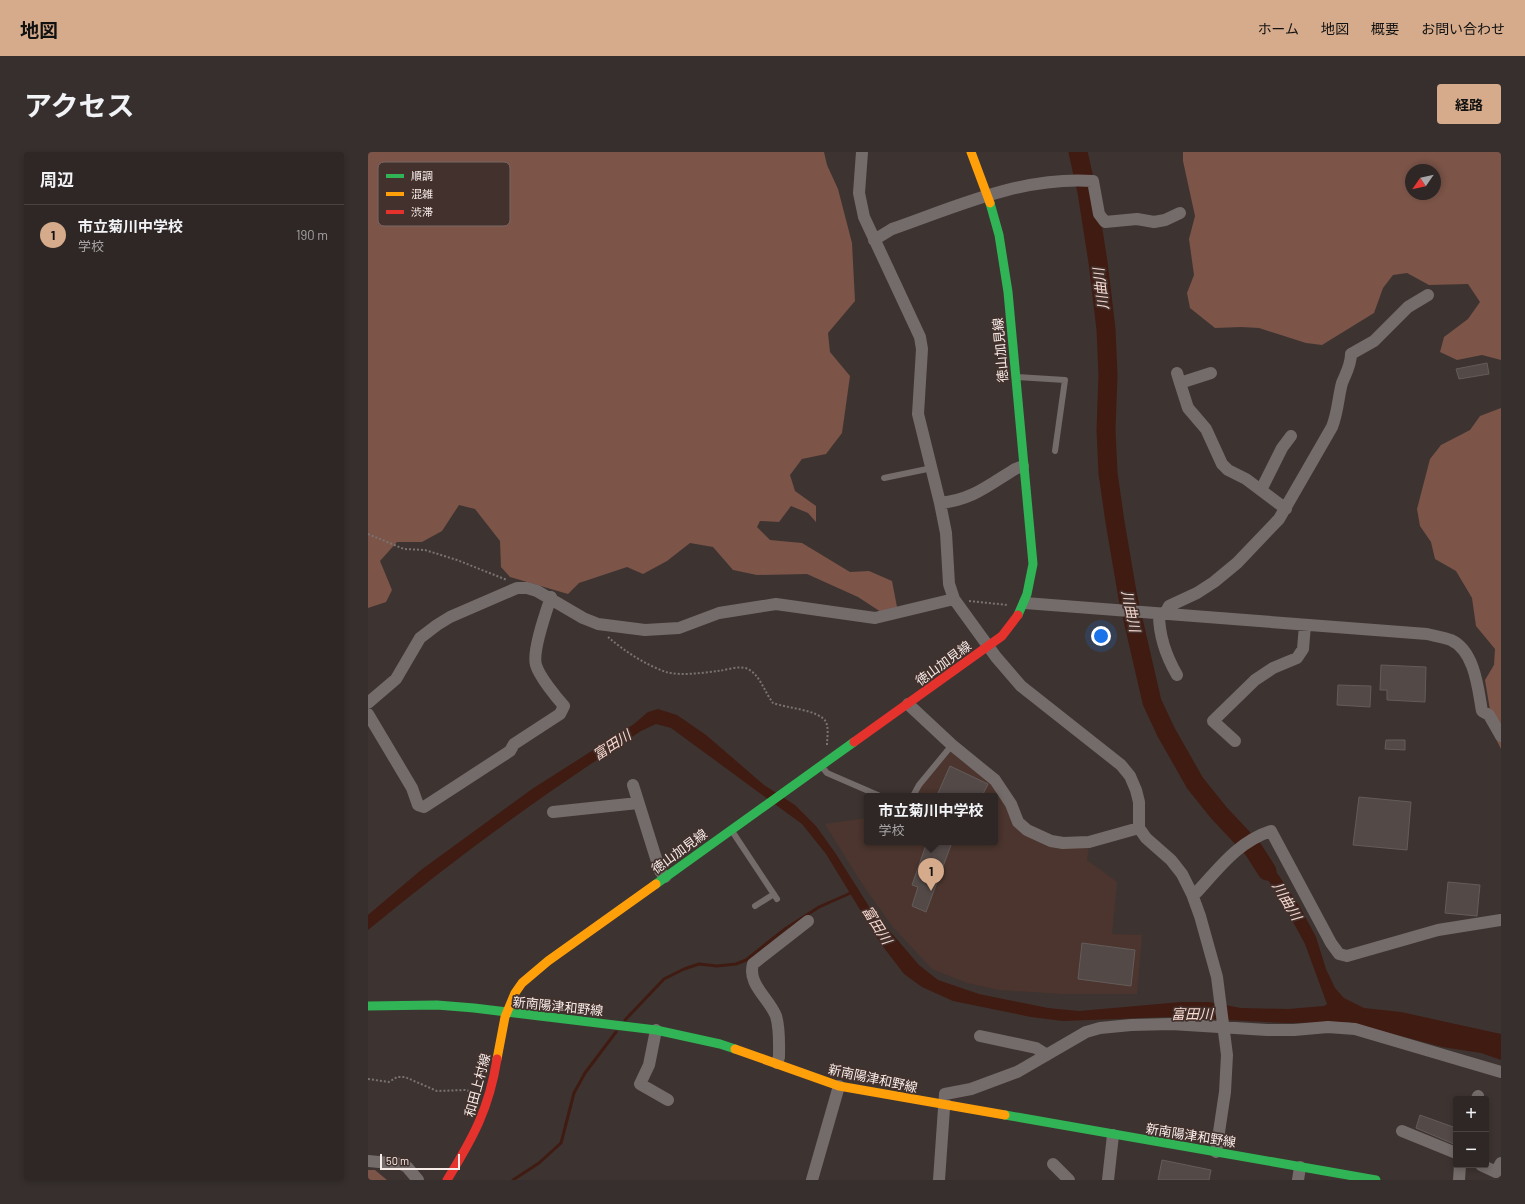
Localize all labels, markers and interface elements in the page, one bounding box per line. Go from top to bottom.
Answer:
text: 地図 [20,18,58,41]
text: ホーム [1257,20,1299,37]
text: 地図 [1321,20,1349,37]
text: 概要 [1371,20,1399,37]
text: お問い合わせ [1421,20,1505,37]
button: 経路 [1437,84,1501,124]
text: アクセス [24,88,135,122]
legend [378,162,510,226]
north arrow [1405,164,1441,200]
text: 周辺 [40,169,74,189]
text: 順調 [411,169,433,182]
text: 混雑 [411,187,433,200]
text: 渋滞 [411,205,433,218]
text: 市立菊川中学校 [78,217,183,235]
text: 1 [51,227,55,243]
text: 190 m [296,227,328,243]
text: 学校 [78,238,104,254]
water label: 川曲川 [1089,265,1111,311]
street label: 徳山加見線 [989,317,1011,383]
water label: 川曲川 [1119,589,1145,635]
your location [1091,626,1111,646]
street label: 徳山加見線 [912,637,974,689]
water label: 富田川 [589,725,636,763]
popup [864,793,998,845]
text: 市立菊川中学校 [878,801,984,819]
text: 学校 [878,822,905,838]
street label: 徳山加見線 [648,825,710,877]
pin: 1 [918,858,944,891]
water label: 川曲川 [1269,878,1307,925]
water label: 富田川 [859,902,897,949]
street label: 新南陽津和野線 [512,993,604,1019]
water label: 富田川 [1171,1005,1215,1022]
street label: 和田上村線 [461,1052,493,1118]
street label: 新南陽津和野線 [827,1061,919,1095]
map controls [1453,1096,1489,1168]
button: + [1453,1096,1489,1132]
street label: 新南陽津和野線 [1145,1120,1237,1150]
button: − [1453,1132,1489,1168]
scale bar [380,1152,460,1171]
text: 50 m [386,1154,409,1167]

